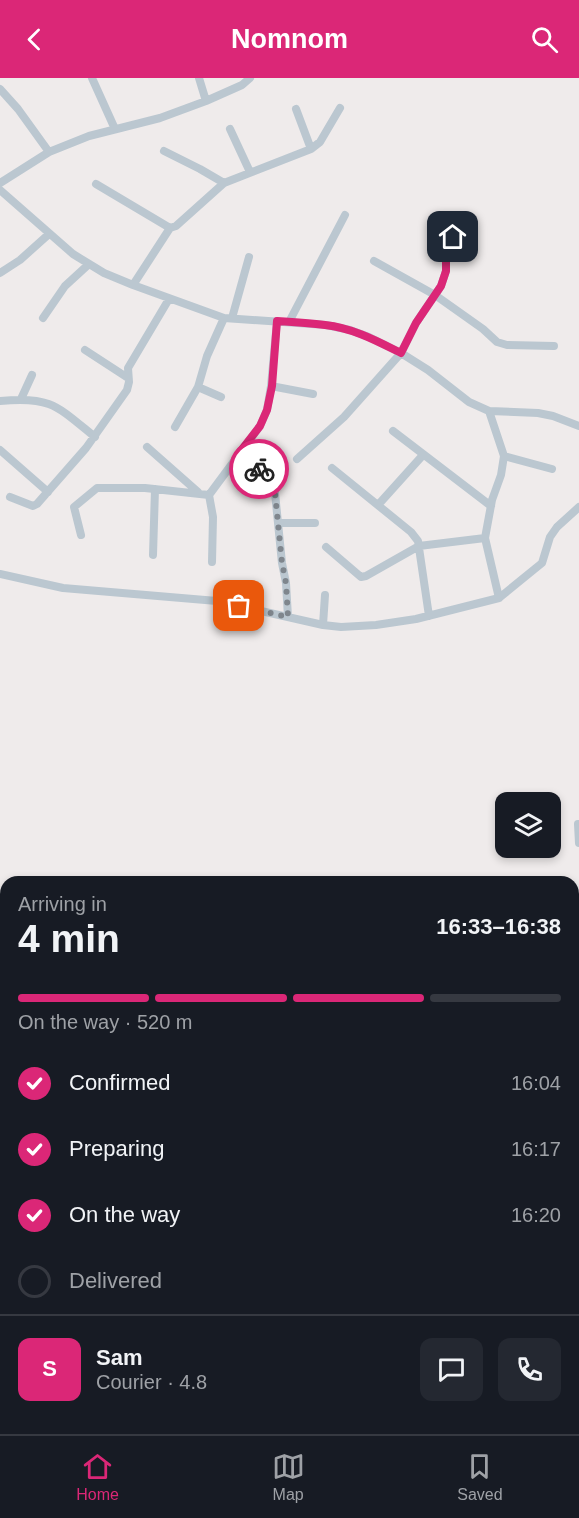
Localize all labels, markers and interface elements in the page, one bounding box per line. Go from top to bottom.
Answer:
icon: back [18,23,51,56]
icon: search [528,23,561,56]
text: Nomnom [231,24,348,54]
pin [427,211,478,262]
icon: home [436,220,469,253]
courier [229,439,289,499]
icon: bike [243,453,276,486]
pin [213,580,264,631]
icon: bag [222,589,255,622]
map controls [495,792,561,858]
button: layers [495,792,561,858]
text: Arriving in [18,893,107,915]
text: 16:33–16:38 [436,914,561,939]
text: 4 min [18,917,120,960]
text: On the way · 520 m [18,1011,193,1033]
icon: check [18,1067,51,1100]
text: Confirmed [69,1070,170,1095]
text: 16:04 [511,1072,561,1094]
icon: check [18,1133,51,1166]
text: Preparing [69,1136,164,1161]
text: 16:17 [511,1138,561,1160]
icon: check [18,1199,51,1232]
text: On the way [69,1202,180,1227]
text: 16:20 [511,1204,561,1226]
text: Delivered [69,1268,162,1293]
button: chat [420,1338,483,1401]
button: phone [498,1338,561,1401]
text: Sam [96,1345,142,1370]
text: S [42,1356,57,1381]
text: Courier · 4.8 [96,1371,207,1393]
tab: Home [76,1450,119,1504]
tab: Map [272,1450,305,1504]
tab: Saved [457,1450,503,1504]

